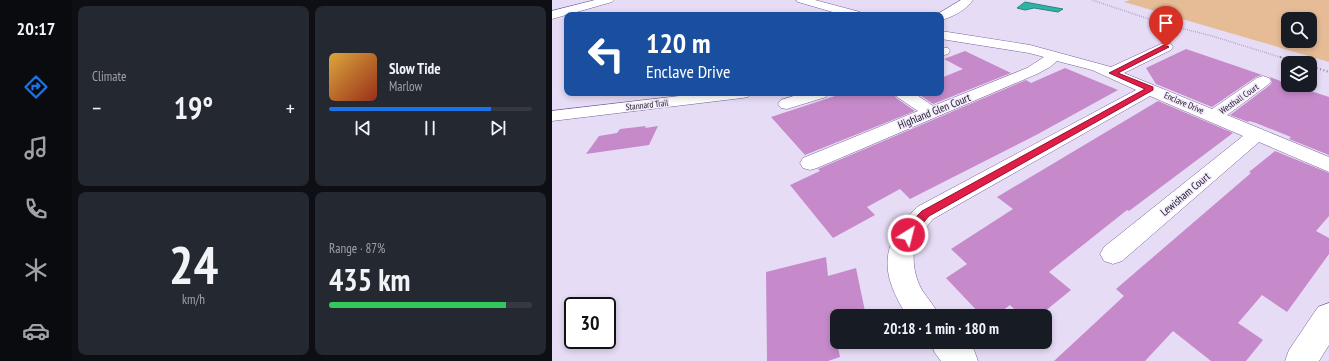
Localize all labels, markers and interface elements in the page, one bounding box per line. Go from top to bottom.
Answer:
pin [1149,6,1183,47]
icon: arrive [1155,12,1177,34]
map controls [1281,12,1317,92]
button: search [1281,12,1317,48]
text: 20:17 [17,17,55,40]
text: 120 m [646,24,710,61]
icon: left [580,28,632,80]
button: layers [1281,56,1317,92]
text: Slow Tide [389,59,441,78]
text: Enclave Drive [646,60,730,83]
text: Climate [92,68,126,85]
icon: directions [22,73,50,101]
text: Marlow [389,78,422,95]
street label: Westhall Court [1217,81,1261,116]
text: 19° [174,88,213,127]
street label: Enclave Drive [1163,89,1206,116]
street label: Highland Glen Court [896,90,972,132]
text: − [92,94,101,122]
text: + [286,94,295,122]
street label: Stannard Trail [625,97,670,112]
icon: previous [352,117,374,139]
icon: pause [419,117,441,139]
icon: next [487,117,509,139]
icon: music [22,134,50,162]
street label: Lewisham Court [1157,169,1213,219]
icon: phone [22,195,50,223]
position arrow [887,214,929,256]
text: 24 [169,231,218,298]
text: Range · 87% [329,240,385,257]
icon: climate [22,256,50,284]
text: 435 km [329,260,410,299]
text: km/h [182,291,205,308]
speed limit sign: 30 [564,297,616,349]
icon: car [22,317,50,345]
text: 20:18 · 1 min · 180 m [883,319,999,338]

